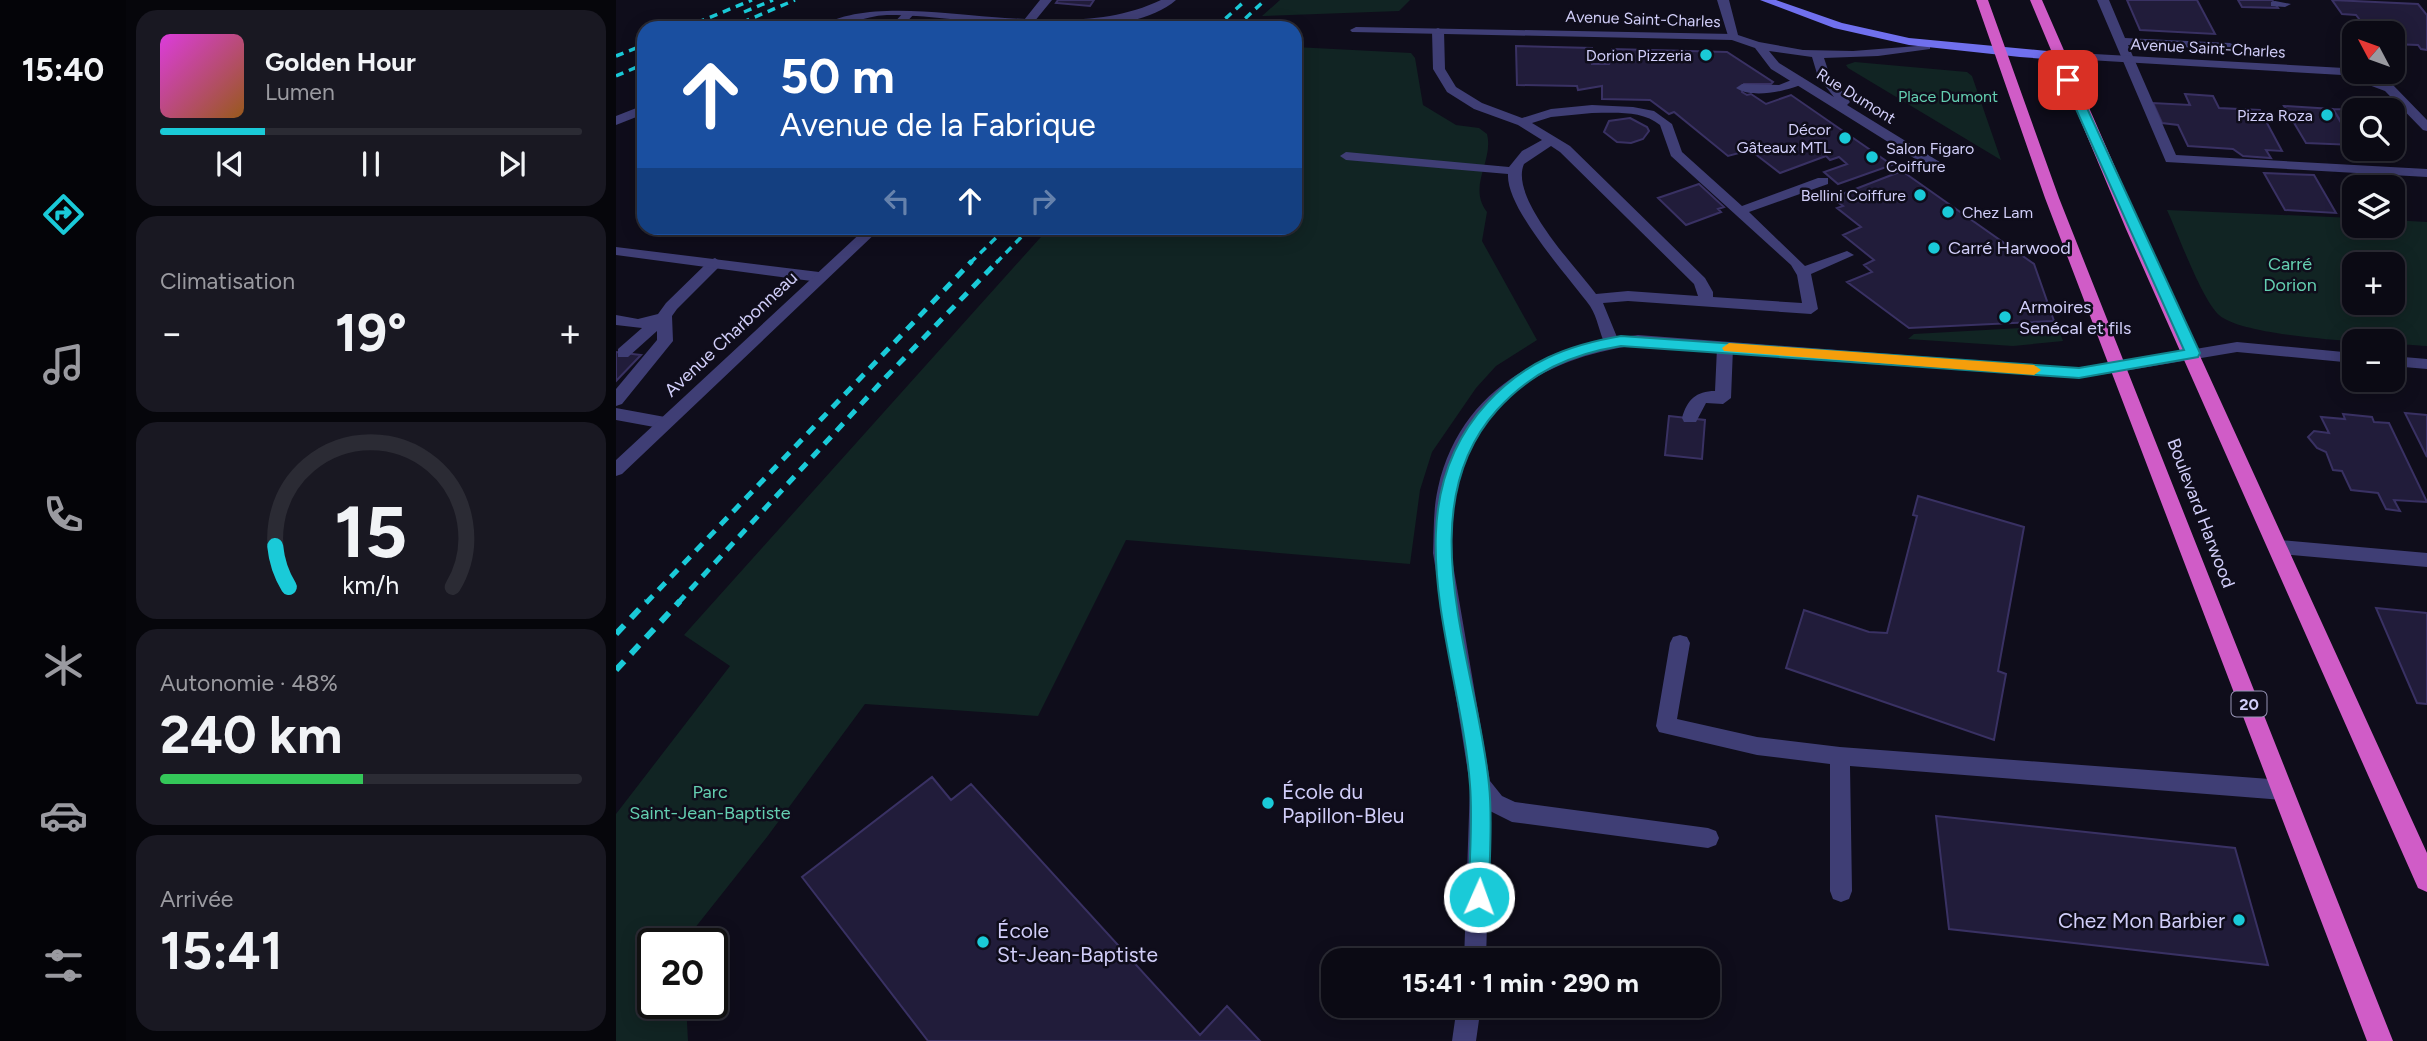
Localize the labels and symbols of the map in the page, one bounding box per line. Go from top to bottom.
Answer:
street label: Avenue Saint-Charles [1565,7,1721,31]
north arrow [2342,21,2404,84]
street label: Avenue Saint-Charles [2130,34,2286,62]
place label: Dorion Pizzeria [1586,46,1692,65]
marker: Dorion Pizzeria [1698,47,1714,63]
pin [2038,50,2098,110]
street label: Rue Dumont [1813,64,1899,128]
park label: Place Dumont [1898,87,1998,106]
place label: Pizza Roza [2237,106,2313,125]
marker: Pizza Roza [2319,107,2335,123]
place label: Décor Gâteaux MTL [1737,120,1832,157]
marker: Décor Gâteaux MTL [1837,130,1853,146]
place label: Salon Figaro Coiffure [1886,139,1974,176]
marker: Salon Figaro Coiffure [1864,149,1880,165]
place label: Bellini Coiffure [1801,186,1906,205]
marker: Bellini Coiffure [1912,187,1928,203]
place label: Chez Lam [1962,203,2033,222]
marker: Chez Lam [1940,204,1956,220]
place label: Carré Harwood [1948,237,2071,259]
marker: Carré Harwood [1926,240,1942,256]
park label: Carré Dorion [2263,253,2317,296]
street label: Avenue Charbonneau [660,267,802,401]
place label: Armoires Senécal et fils [2019,296,2131,339]
marker: Armoires Senécal et fils [1997,309,2013,325]
street label: Boulevard Harwood [2162,435,2240,591]
road number: 20 [2232,692,2266,716]
place label: École du Papillon-Bleu [1282,779,1404,828]
park label: Parc Saint-Jean-Baptiste [629,781,791,824]
marker: École du Papillon-Bleu [1260,795,1276,811]
position arrow [1442,860,1516,934]
place label: Chez Mon Barbier [2058,908,2225,933]
marker: Chez Mon Barbier [2231,912,2247,928]
place label: École St-Jean-Baptiste [997,918,1158,967]
speed limit sign: 20 [637,928,728,1019]
marker: École St-Jean-Baptiste [975,934,991,950]

